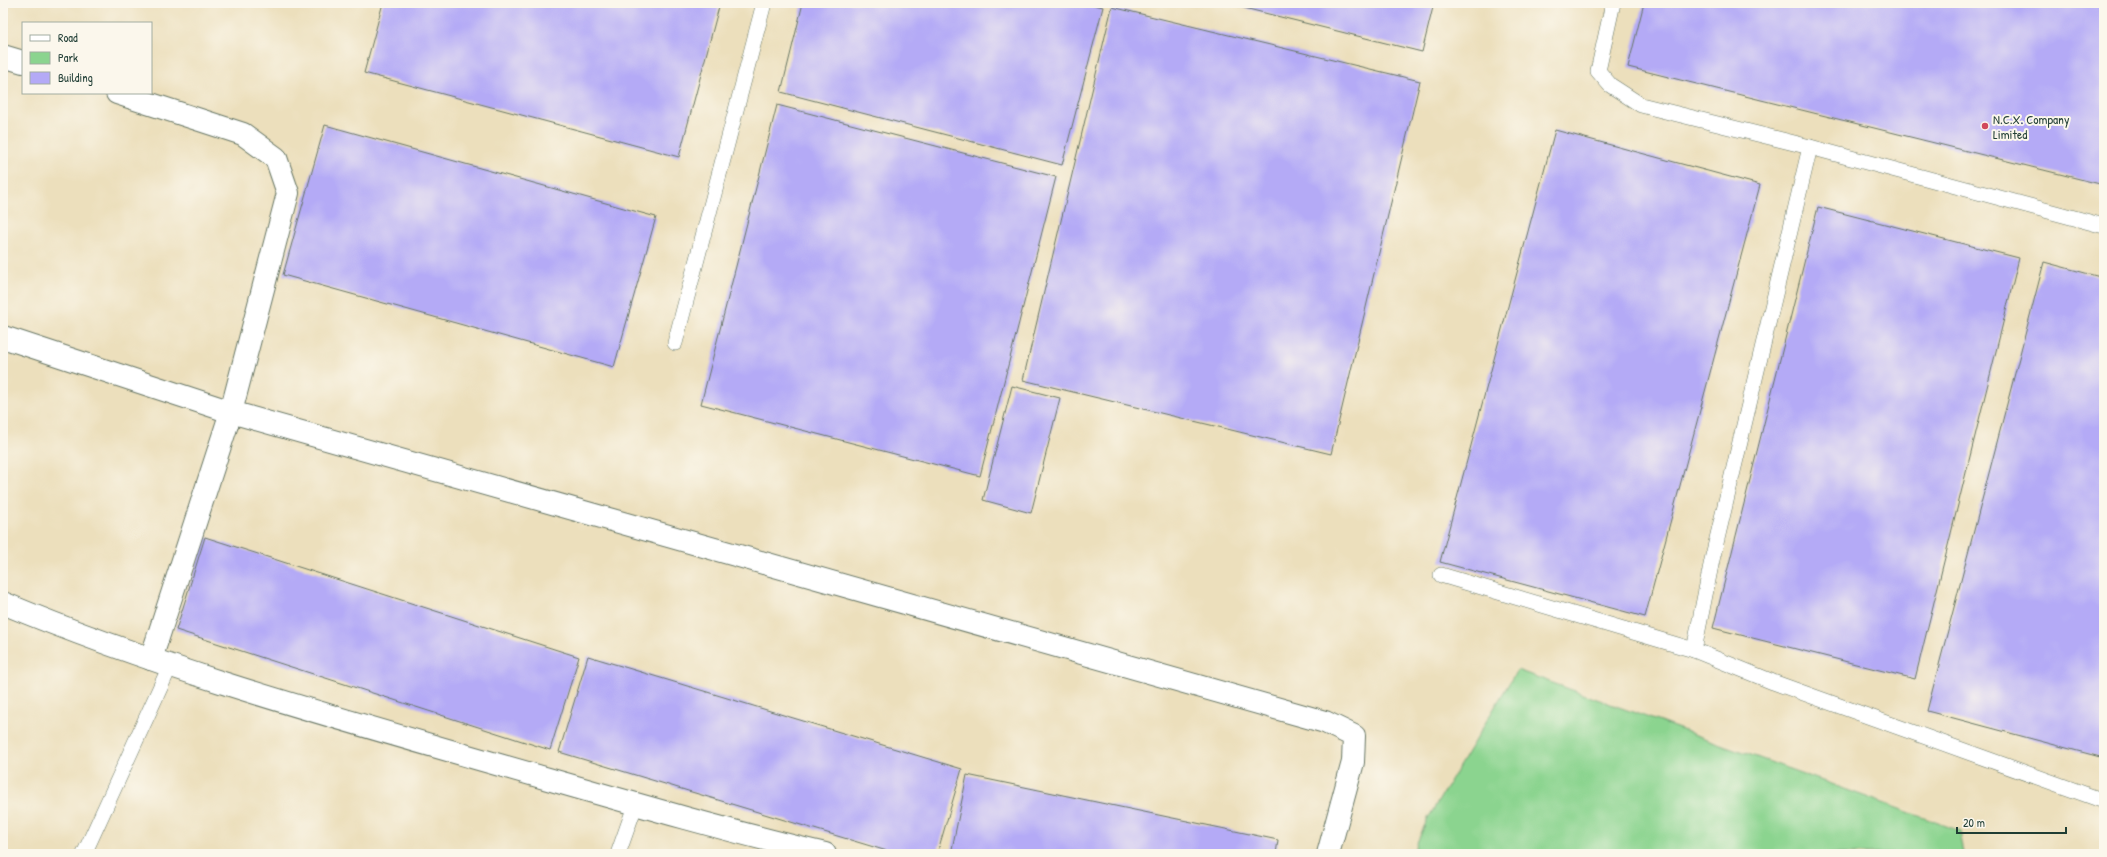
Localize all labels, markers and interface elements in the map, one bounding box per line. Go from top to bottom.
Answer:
legend [22,22,152,94]
text: Road [58,29,78,46]
text: Park [58,49,78,66]
text: Building [58,69,93,86]
place label: N.C.X. Company Limited [1993,110,2070,143]
marker: N.C.X. Company Limited [1980,121,1990,131]
scale bar [1957,809,2066,835]
text: 20 m [1963,814,1985,831]

